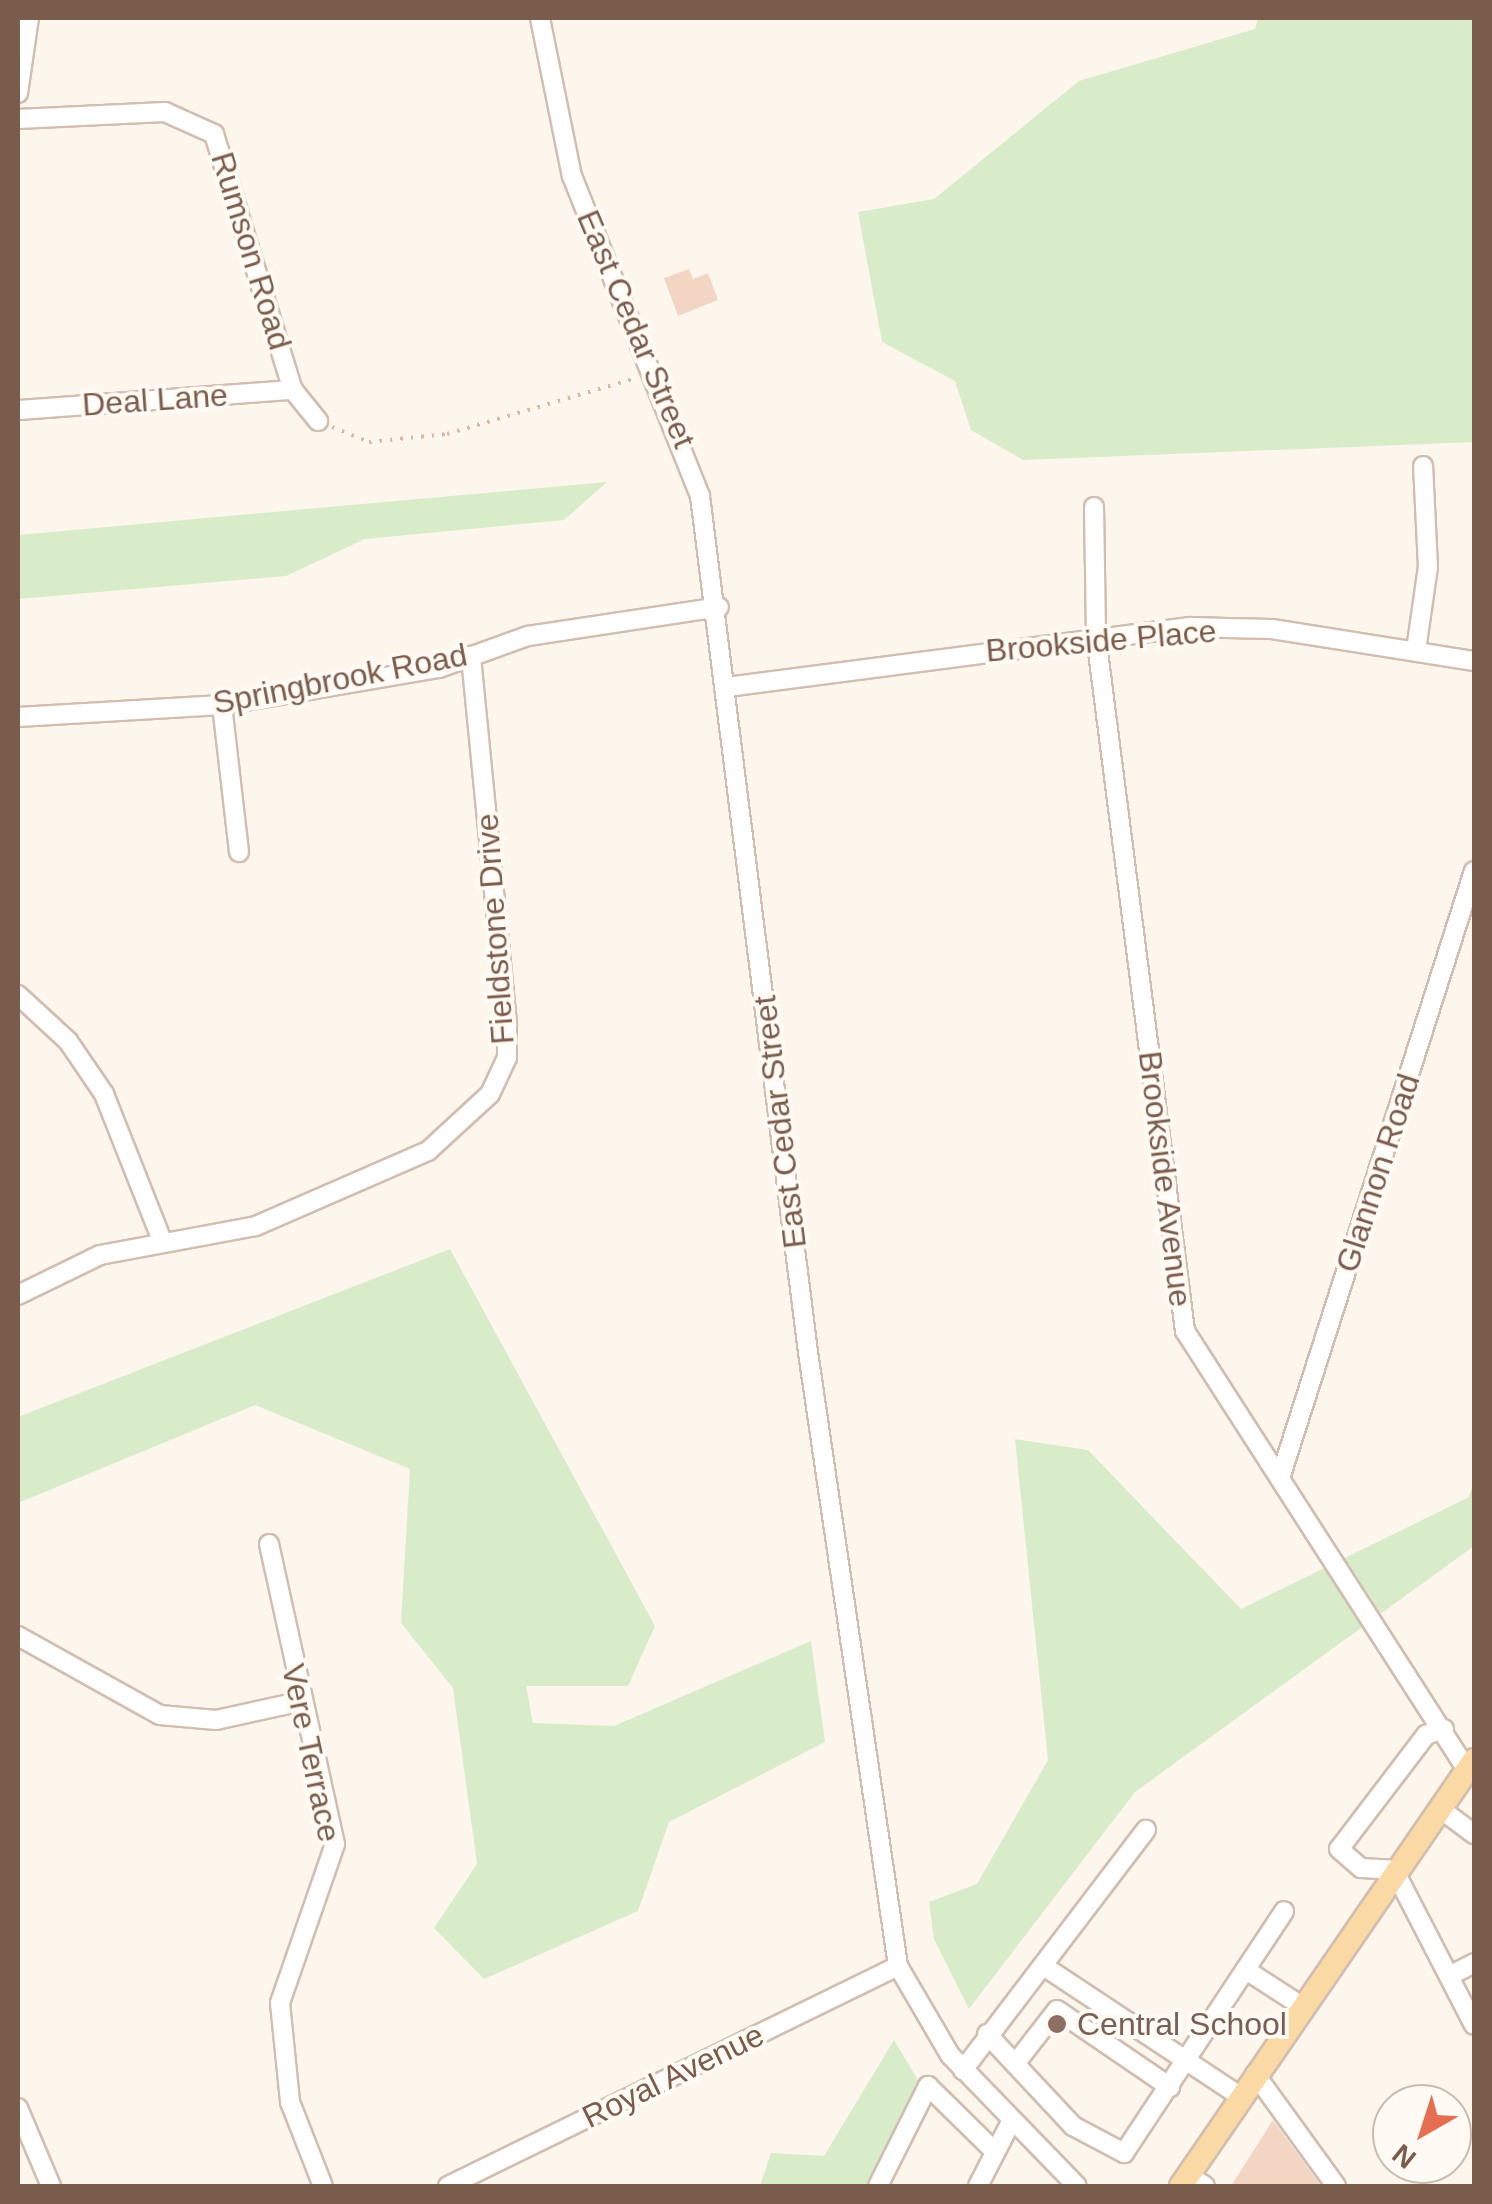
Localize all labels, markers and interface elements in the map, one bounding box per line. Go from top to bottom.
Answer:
street label: Rumson Road [203,148,299,354]
street label: East Cedar Street [569,204,703,454]
street label: Deal Lane [81,376,229,424]
street label: Brookside Place [984,612,1218,670]
street label: Springbrook Road [210,636,470,722]
street label: Fieldstone Drive [468,812,522,1046]
street label: East Cedar Street [745,993,815,1251]
street label: Brookside Avenue [1130,1048,1200,1310]
street label: Glannon Road [1328,1069,1428,1277]
street label: Vere Terrace [273,1660,349,1846]
place label: Central School [1077,2005,1287,2043]
marker: Central School [1046,2013,1068,2035]
street label: Royal Avenue [575,2015,771,2137]
north arrow [1372,2084,1472,2184]
text: N [1386,2138,1422,2175]

